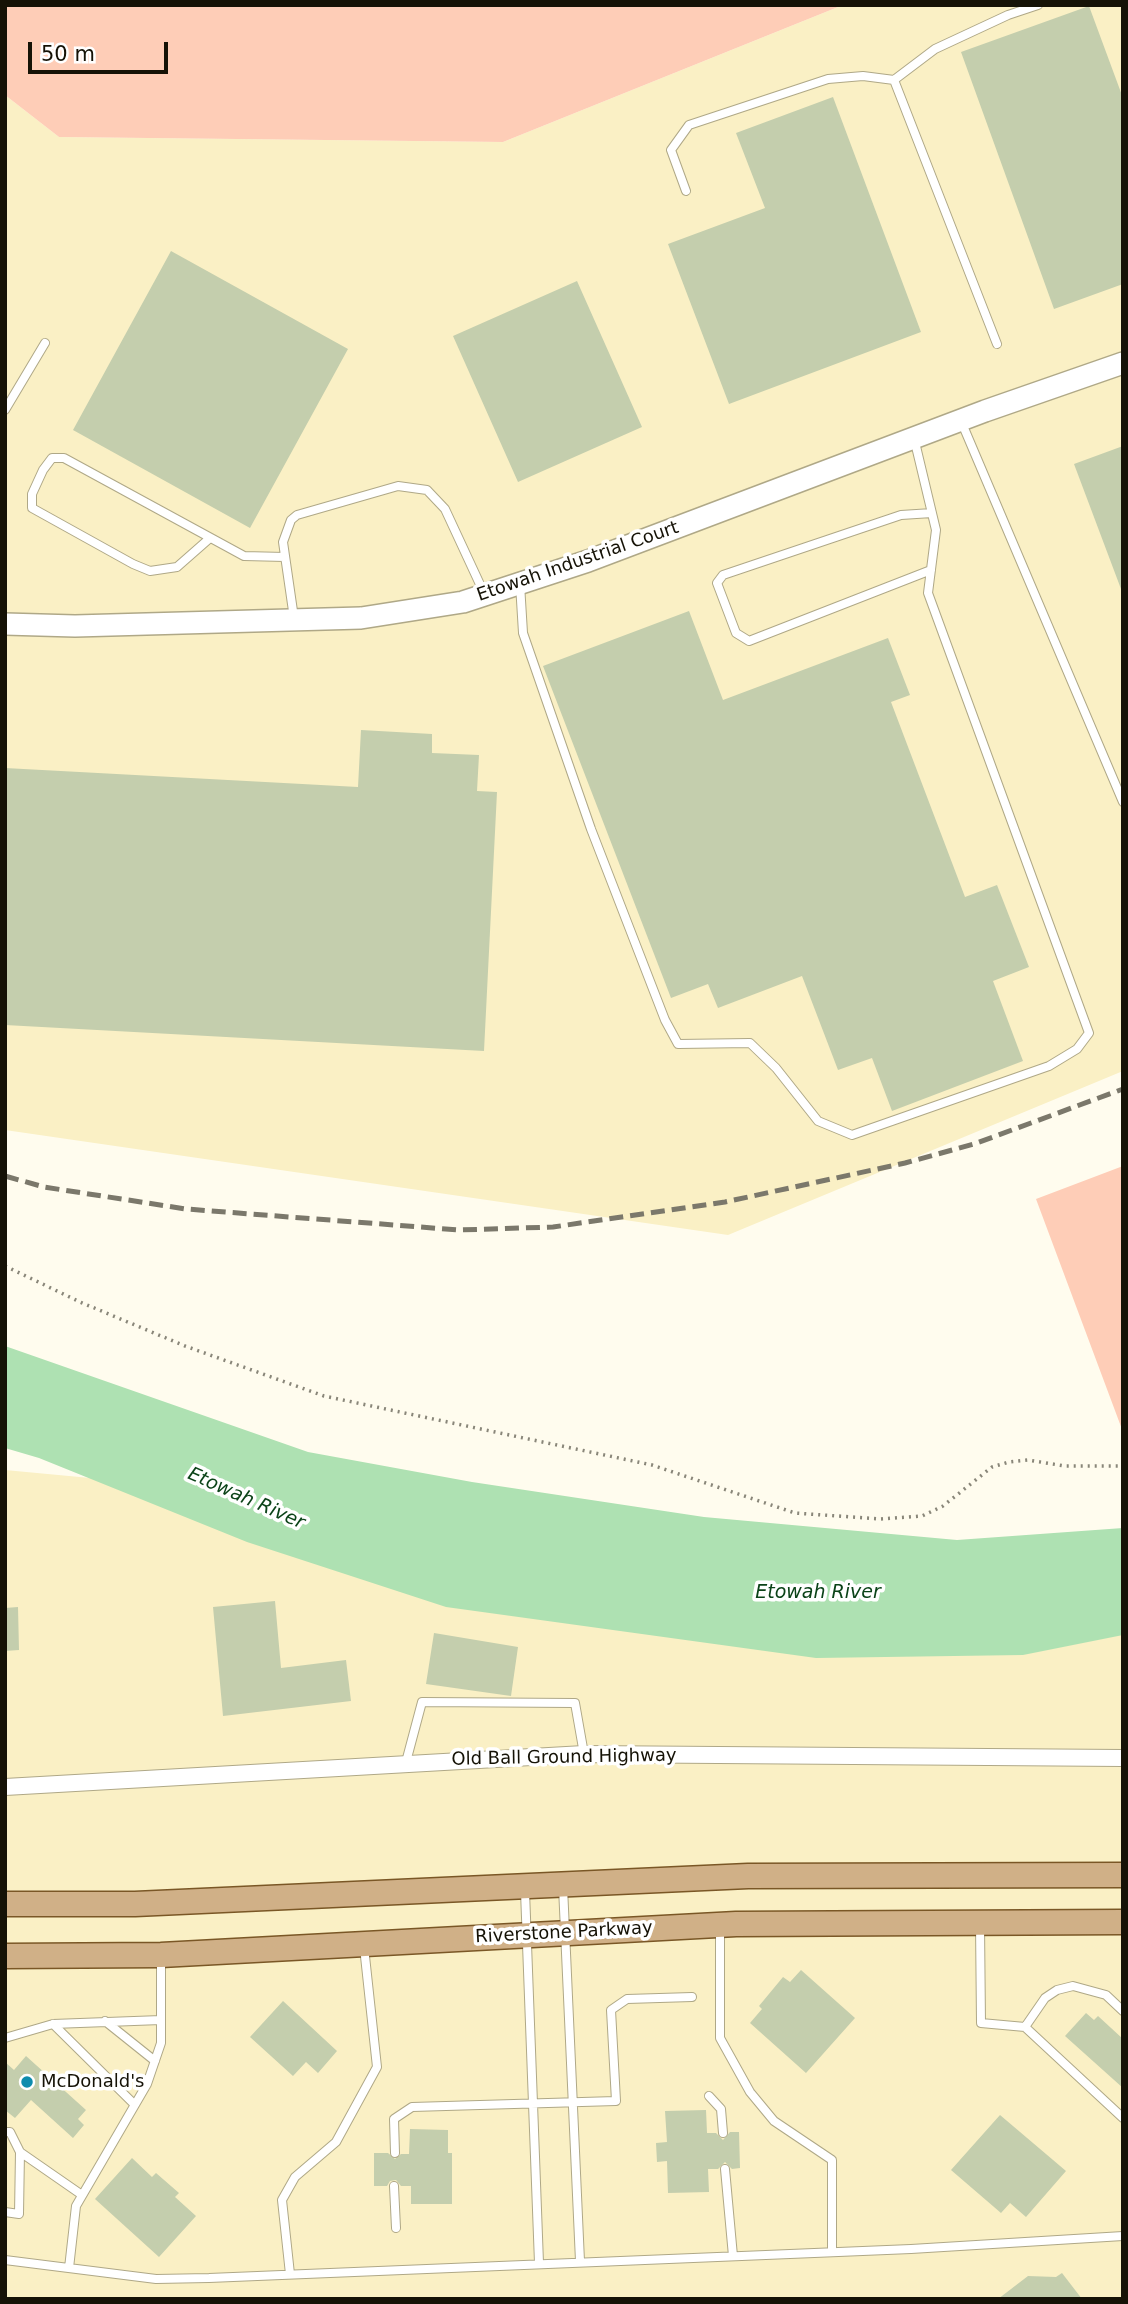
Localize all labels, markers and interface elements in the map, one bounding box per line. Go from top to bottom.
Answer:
scale bar [32,28,172,72]
text: 50 m [41,42,95,66]
street label: Etowah Industrial Court [474,517,682,607]
water label: Etowah River [184,1463,308,1535]
water label: Etowah River [755,1582,881,1604]
street label: Old Ball Ground Highway [451,1745,677,1771]
street label: Riverstone Parkway [475,1918,653,1948]
place label: McDonald's [41,2071,144,2093]
marker: McDonald's [19,2074,35,2090]

